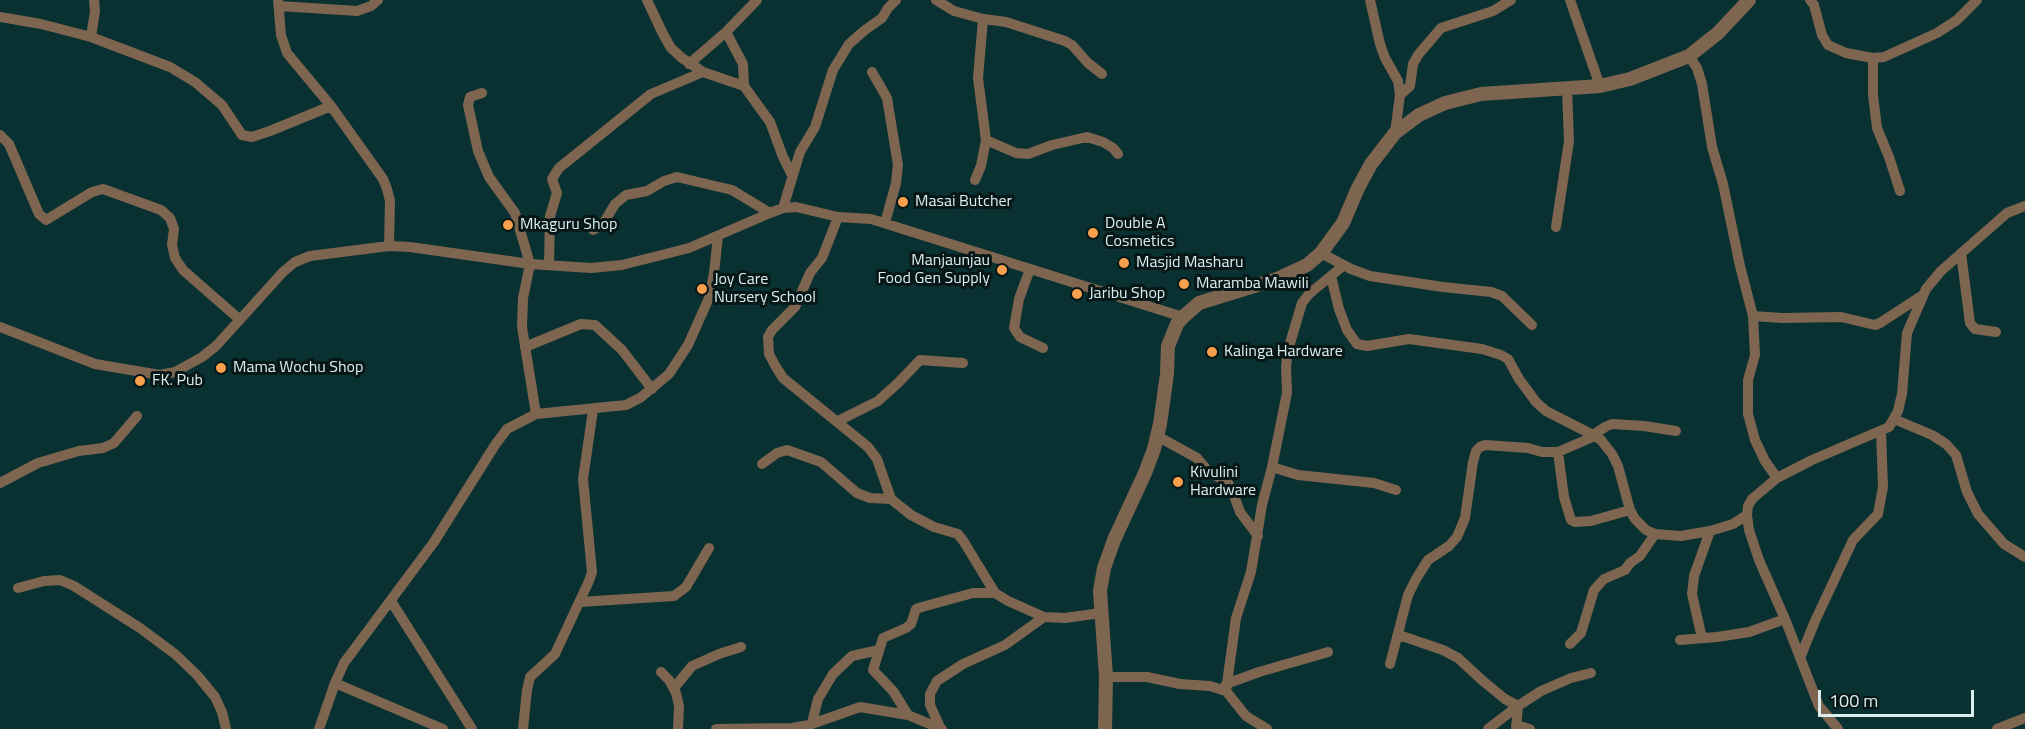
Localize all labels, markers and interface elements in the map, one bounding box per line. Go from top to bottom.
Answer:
place label: Masai Butcher [915,192,1012,212]
marker: Masai Butcher [896,195,910,209]
place label: Double A Cosmetics [1105,214,1174,252]
place label: Mkaguru Shop [520,215,617,235]
marker: Mkaguru Shop [501,218,515,232]
marker: Double A Cosmetics [1086,226,1100,240]
place label: Manjaunjau Food Gen Supply [877,251,990,289]
place label: Masjid Masharu [1136,253,1243,273]
marker: Masjid Masharu [1117,256,1131,270]
marker: Manjaunjau Food Gen Supply [995,263,1009,277]
place label: Joy Care Nursery School [714,270,816,308]
place label: Maramba Mawili [1196,274,1309,294]
marker: Maramba Mawili [1177,277,1191,291]
marker: Joy Care Nursery School [695,282,709,296]
place label: Jaribu Shop [1089,284,1165,304]
marker: Jaribu Shop [1070,287,1084,301]
place label: Kalinga Hardware [1224,342,1343,362]
marker: Kalinga Hardware [1205,345,1219,359]
place label: Mama Wochu Shop [233,358,363,378]
marker: Mama Wochu Shop [214,361,228,375]
place label: FK. Pub [152,371,203,391]
marker: FK. Pub [133,374,147,388]
place label: Kivulini Hardware [1190,463,1256,501]
marker: Kivulini Hardware [1171,475,1185,489]
scale bar [1821,678,1977,716]
text: 100 m [1829,687,1878,714]

